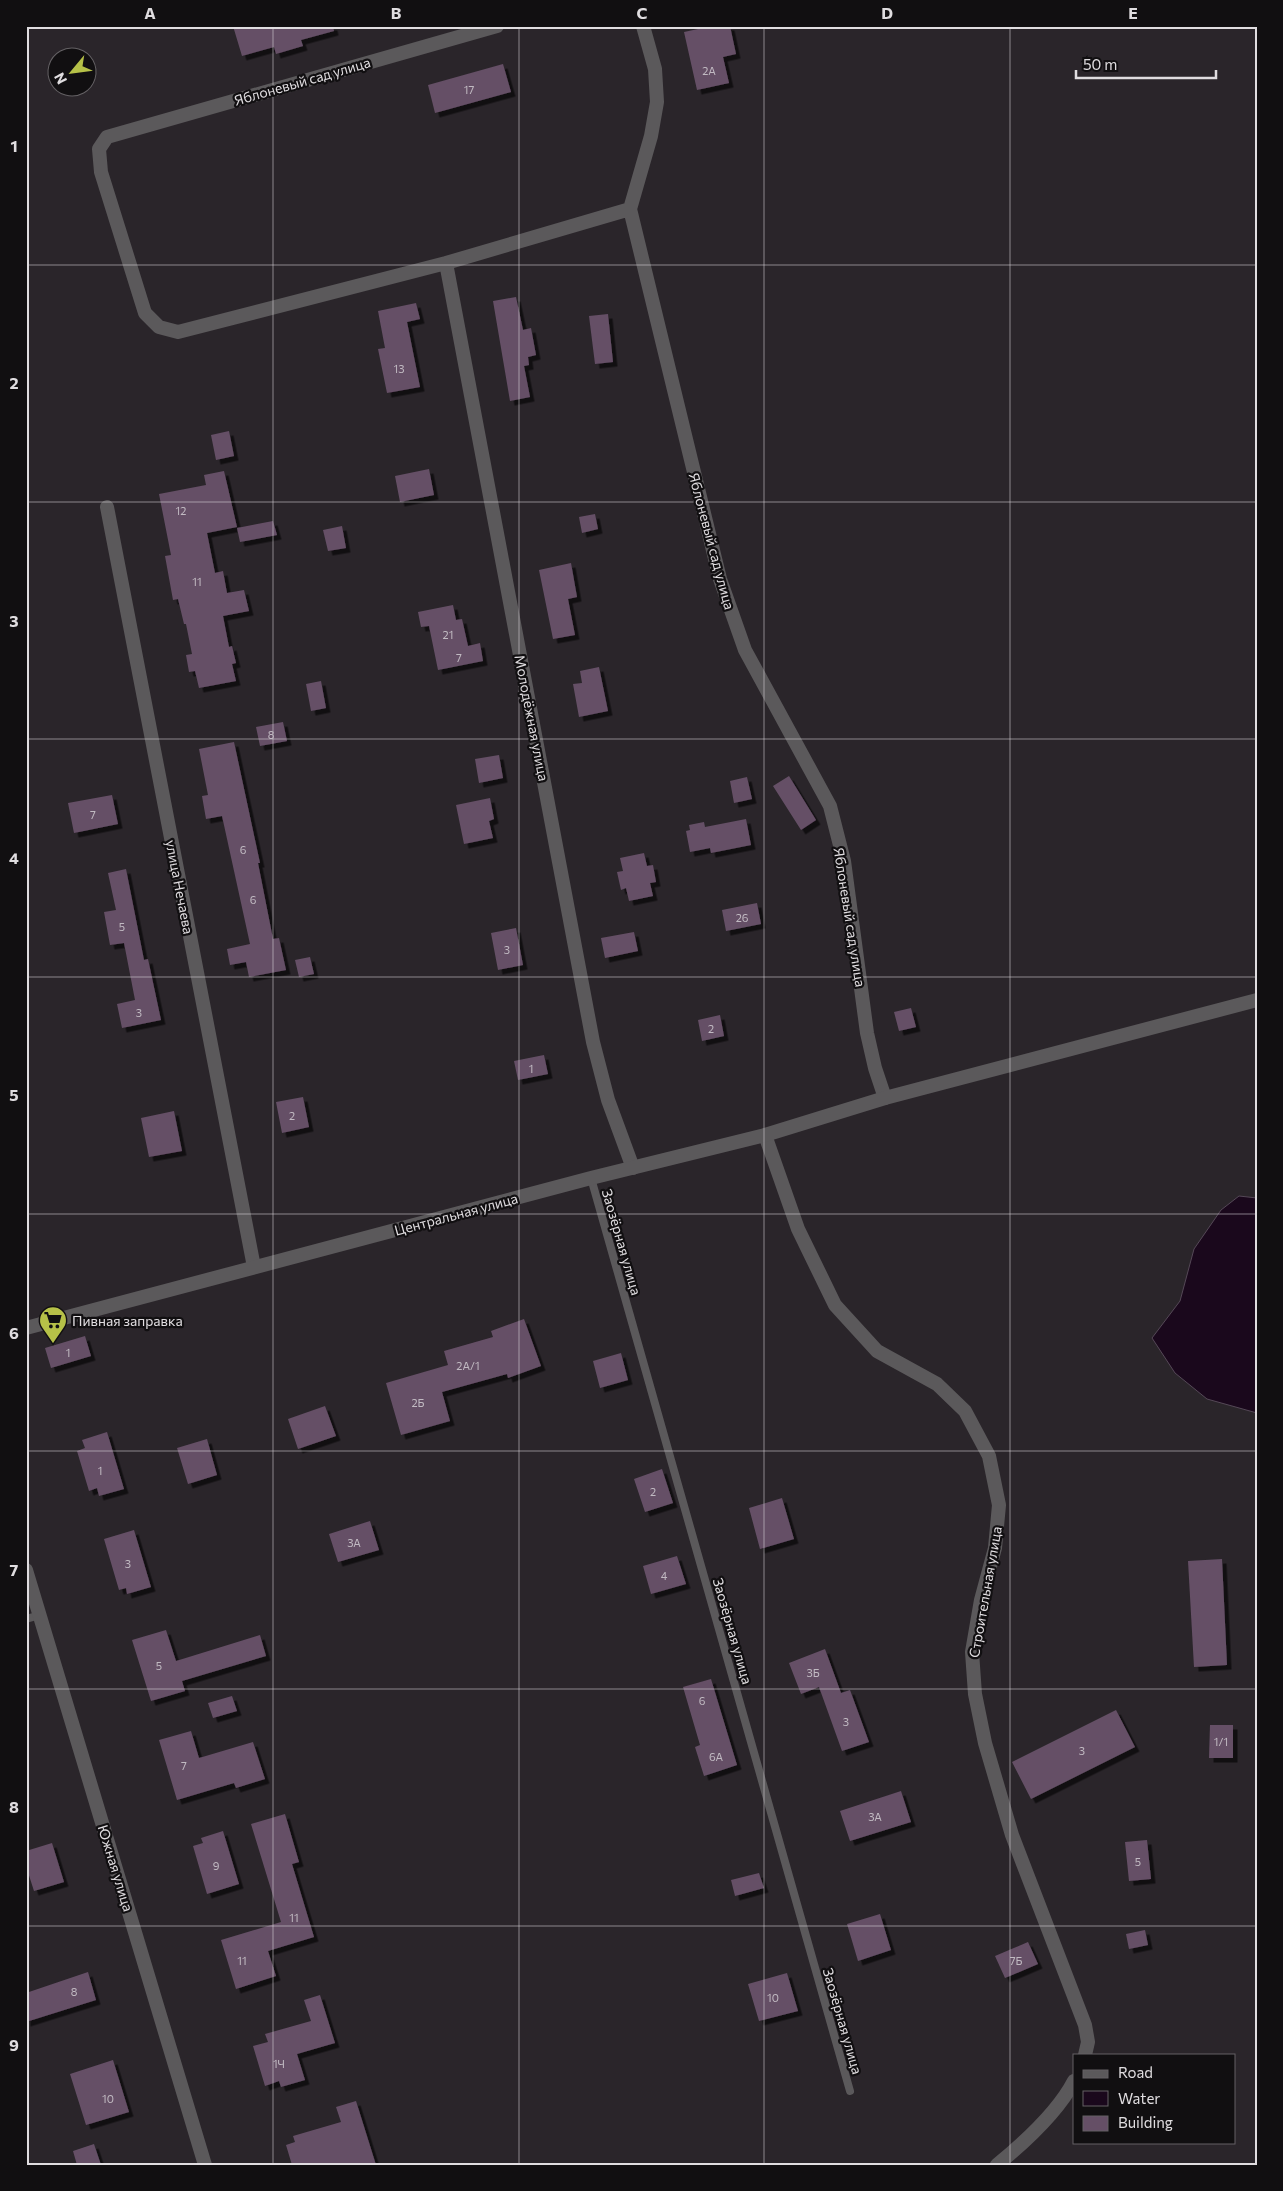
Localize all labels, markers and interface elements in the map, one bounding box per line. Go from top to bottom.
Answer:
text: A [144,3,156,22]
text: B [391,3,402,22]
text: C [637,3,648,22]
text: D [881,3,893,22]
text: E [1128,3,1138,22]
north arrow [48,48,98,98]
scale bar [1076,48,1216,80]
street label: Яблоневый сад улица [232,53,372,109]
text: 50 m [1083,55,1117,73]
house number: 2А [702,64,716,77]
text: N [50,70,70,87]
house number: 17 [464,83,474,96]
text: 1 [10,136,18,155]
house number: 13 [394,362,404,375]
text: 2 [9,373,19,392]
street label: Яблоневый сад улица [686,471,738,611]
house number: 12 [176,504,186,517]
house number: 11 [192,575,202,588]
text: 3 [9,611,19,630]
house number: 21 [443,628,453,641]
house number: 7 [456,651,462,664]
street label: Молодёжная улица [511,653,553,783]
house number: 8 [268,728,275,741]
house number: 7 [90,808,96,821]
street label: улица Нечаева [163,838,197,936]
house number: 6 [240,843,247,856]
street label: Яблоневый сад улица [831,846,869,988]
text: 4 [9,848,19,867]
house number: 6 [250,893,257,906]
house number: 26 [736,911,749,924]
house number: 5 [119,920,125,933]
house number: 3 [504,943,510,956]
house number: 3 [136,1006,142,1019]
house number: 2 [708,1022,714,1035]
house number: 1 [529,1062,533,1075]
text: 5 [9,1085,19,1104]
house number: 2 [289,1109,295,1122]
street label: Заозёрная улица [599,1187,645,1297]
street label: Центральная улица [392,1189,520,1239]
supermarket icon: Пивная заправка [38,1305,68,1344]
place label: Пивная заправка [72,1312,183,1329]
text: 6 [9,1323,19,1342]
house number: 1 [66,1346,70,1359]
house number: 2А/1 [456,1359,480,1372]
house number: 2Б [412,1396,425,1409]
house number: 1 [98,1464,102,1477]
house number: 2 [650,1485,656,1498]
street label: Строительная улица [965,1525,1005,1659]
house number: 3А [347,1536,361,1549]
house number: 3 [125,1557,131,1570]
text: 7 [10,1560,19,1579]
house number: 4 [661,1569,668,1582]
street label: Заозёрная улица [710,1576,756,1686]
house number: 5 [156,1659,162,1672]
house number: 3Б [806,1666,820,1679]
house number: 6 [699,1694,706,1707]
house number: 3 [843,1715,849,1728]
house number: 1/1 [1214,1735,1228,1748]
house number: 3 [1079,1744,1085,1757]
house number: 6А [709,1750,723,1763]
house number: 7 [181,1759,187,1772]
text: 8 [9,1797,19,1816]
house number: 3А [868,1810,882,1823]
street label: Южная улица [95,1823,137,1913]
house number: 5 [1135,1855,1141,1868]
house number: 9 [213,1859,220,1872]
house number: 11 [289,1911,299,1924]
house number: 11 [237,1954,247,1967]
house number: 7Б [1010,1954,1022,1967]
street label: Заозёрная улица [820,1966,866,2076]
house number: 8 [71,1985,78,1998]
house number: 10 [767,1991,779,2004]
text: 9 [9,2035,19,2054]
legend [1073,2054,1236,2144]
house number: 1Ч [273,2057,285,2070]
text: Road [1118,2063,1153,2081]
text: Water [1118,2089,1160,2107]
house number: 10 [102,2092,114,2105]
text: Building [1118,2113,1173,2131]

